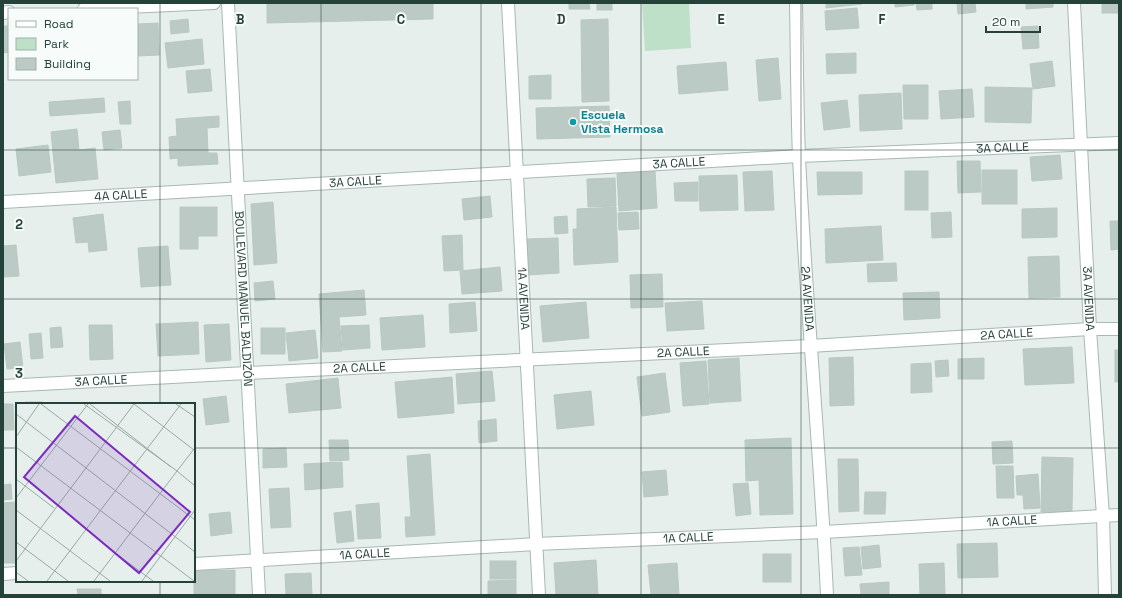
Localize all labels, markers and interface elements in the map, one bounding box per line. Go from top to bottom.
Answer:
legend [8,8,138,80]
scale bar [986,8,1040,34]
text: B [236,11,245,28]
text: C [397,11,405,28]
text: D [557,11,566,28]
text: E [717,11,725,28]
text: F [879,11,886,28]
text: 20 m [992,14,1020,30]
text: Road [44,16,73,32]
text: Park [44,36,69,52]
text: Building [44,56,91,72]
place label: Escuela Vista Hermosa [581,107,664,137]
marker: Escuela Vista Hermosa [568,117,578,127]
street label: 3A CALLE [976,139,1029,157]
street label: 3A CALLE [652,153,706,172]
street label: 3A CALLE [329,172,382,191]
street label: 4A CALLE [94,186,148,205]
street label: BOULEVARD MANUEL BALDIZÓN [231,210,256,387]
text: 2 [15,216,23,233]
street label: 2A AVENIDA [797,266,818,332]
street label: 3A AVENIDA [1079,266,1098,332]
street label: 1A AVENIDA [514,267,533,331]
street label: 2A CALLE [980,324,1034,344]
street label: 2A CALLE [656,343,710,361]
street label: 2A CALLE [333,358,387,377]
text: 3 [15,365,23,382]
street label: 3A CALLE [74,371,128,390]
inset map [16,403,195,582]
street label: 1A CALLE [986,512,1038,531]
street label: 1A CALLE [663,529,714,547]
street label: 1A CALLE [339,545,391,563]

